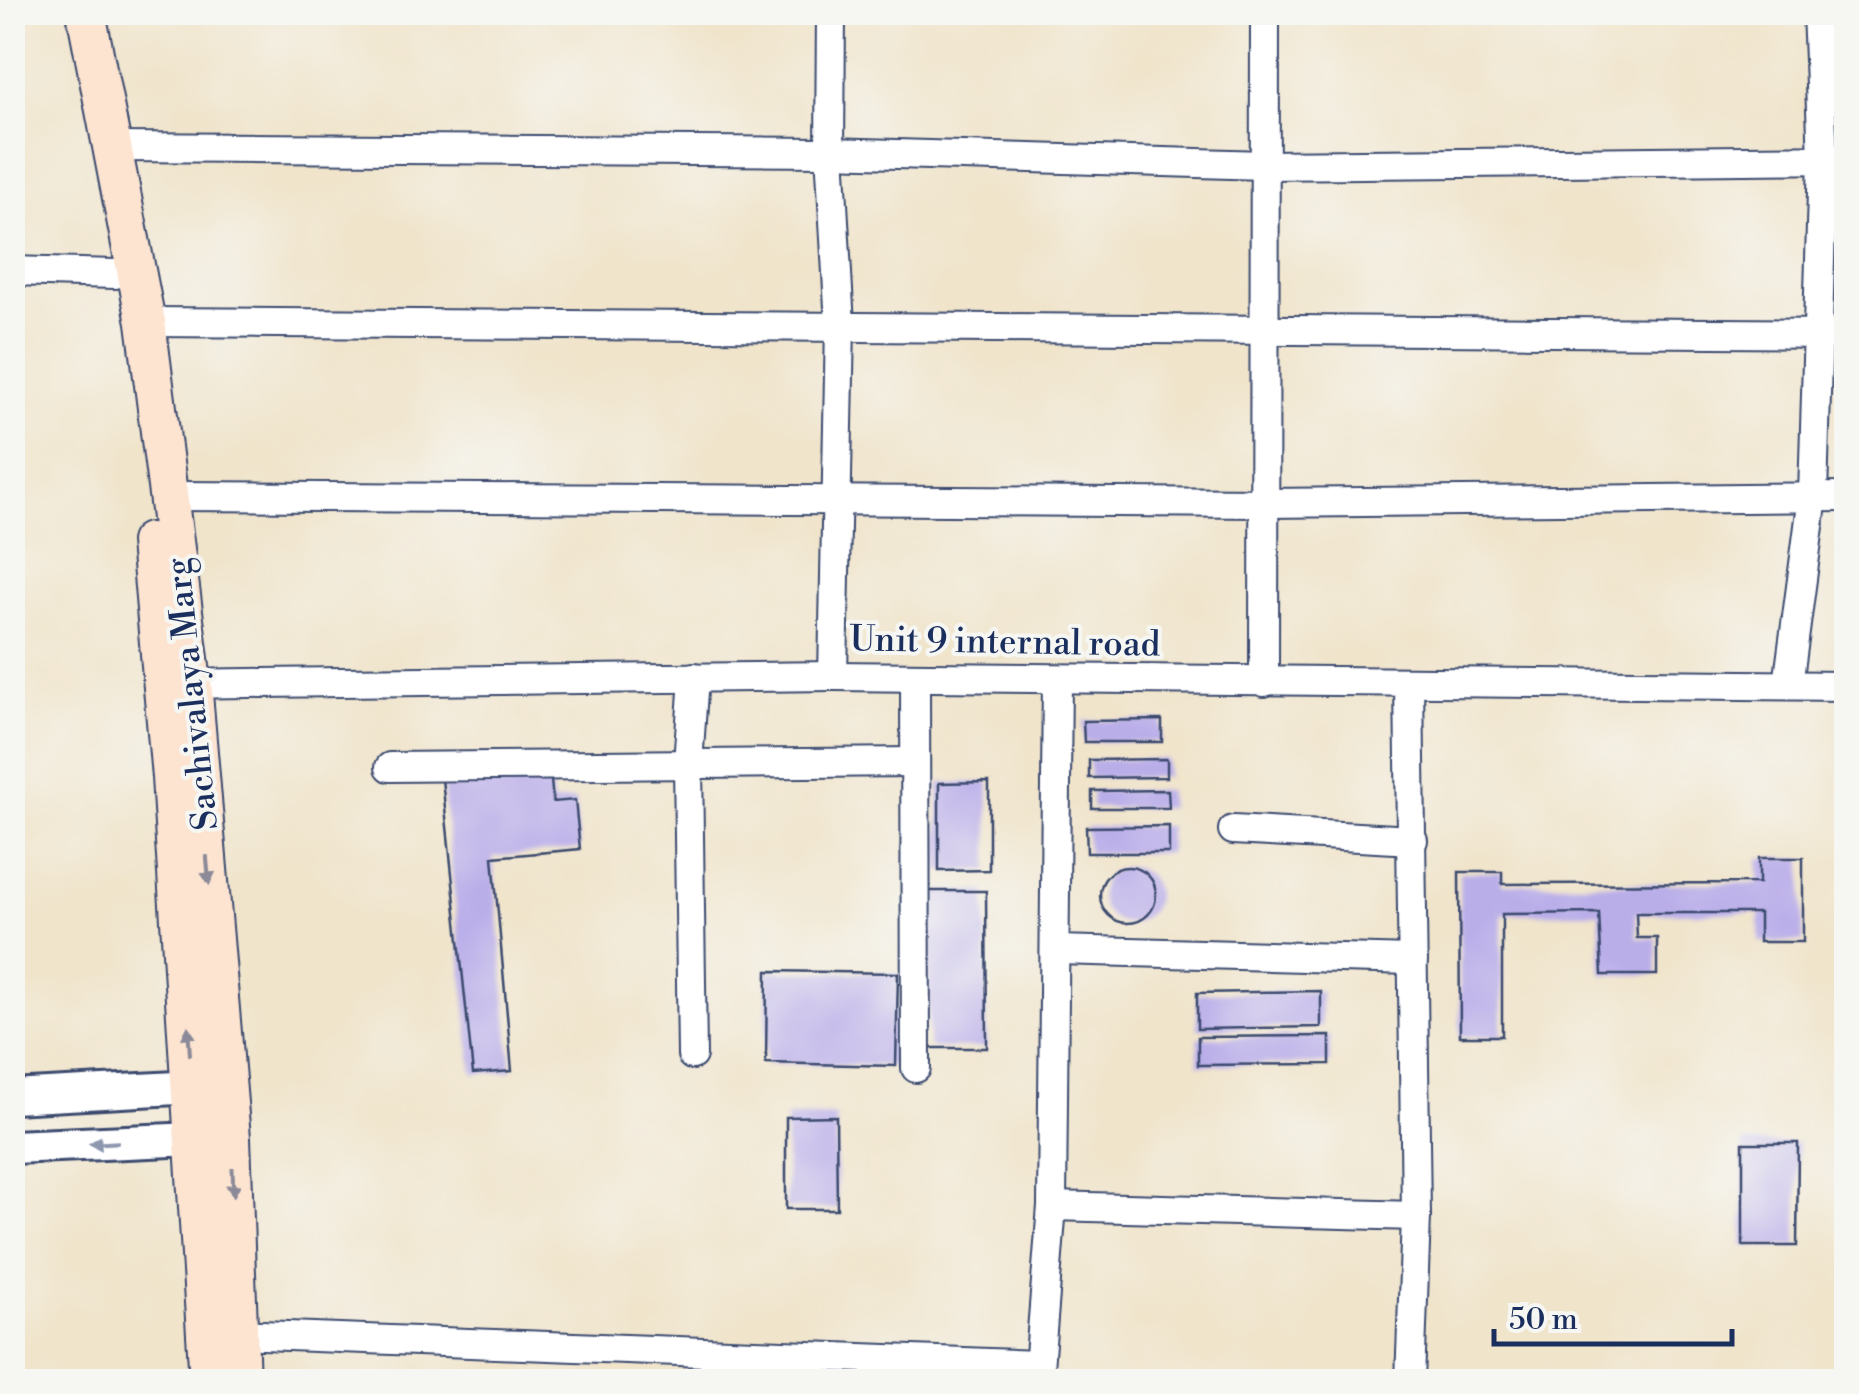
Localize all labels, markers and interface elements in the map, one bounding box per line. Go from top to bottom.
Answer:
street label: Sachivalaya Marg [157,555,228,832]
street label: Unit 9 internal road [849,618,1161,667]
one-way arrow [201,855,217,887]
one-way arrow [180,1024,196,1056]
one-way arrow [87,1135,119,1151]
one-way arrow [225,1167,241,1199]
scale bar [1494,1284,1732,1346]
text: 50 m [1509,1301,1578,1339]

